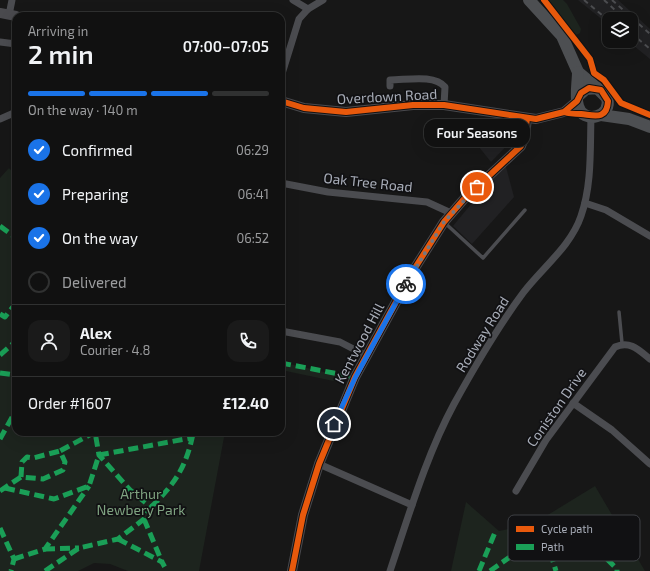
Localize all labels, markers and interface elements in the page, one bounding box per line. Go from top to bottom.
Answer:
map controls [602,12,638,48]
button: layers [602,12,638,48]
text: Arriving in [28,23,88,39]
text: 07:00–07:05 [183,37,269,55]
text: 2 min [28,38,94,69]
street label: Overdown Road [336,85,438,107]
text: On the way · 140 m [28,102,138,118]
callout: Four Seasons [424,119,530,147]
text: Four Seasons [437,125,517,141]
icon: check [28,139,50,161]
text: Confirmed [62,141,133,159]
text: 06:29 [236,142,269,158]
street label: Oak Tree Road [323,169,413,195]
pin [460,170,494,204]
icon: bag [466,176,488,198]
icon: check [28,183,50,205]
text: Preparing [62,185,128,203]
text: 06:41 [237,186,269,202]
icon: check [28,227,50,249]
text: On the way [62,229,138,247]
text: 06:52 [236,230,269,246]
courier [386,264,426,304]
text: Delivered [62,273,127,291]
icon: bike [395,273,417,295]
street label: Rodway Road [452,293,512,375]
street label: Kentwood Hill [331,299,388,386]
button: person [28,320,70,362]
button: phone [227,320,269,362]
text: Alex [80,324,112,342]
text: Courier · 4.8 [80,342,150,358]
street label: Coniston Drive [523,364,589,450]
text: Order #1607 [28,394,111,412]
text: £12.40 [222,394,269,412]
pin [317,407,351,441]
icon: home [323,413,345,435]
park label: Arthur Newbery Park [97,485,185,518]
legend [508,515,640,561]
text: Cycle path [541,522,593,535]
text: Path [541,540,564,553]

